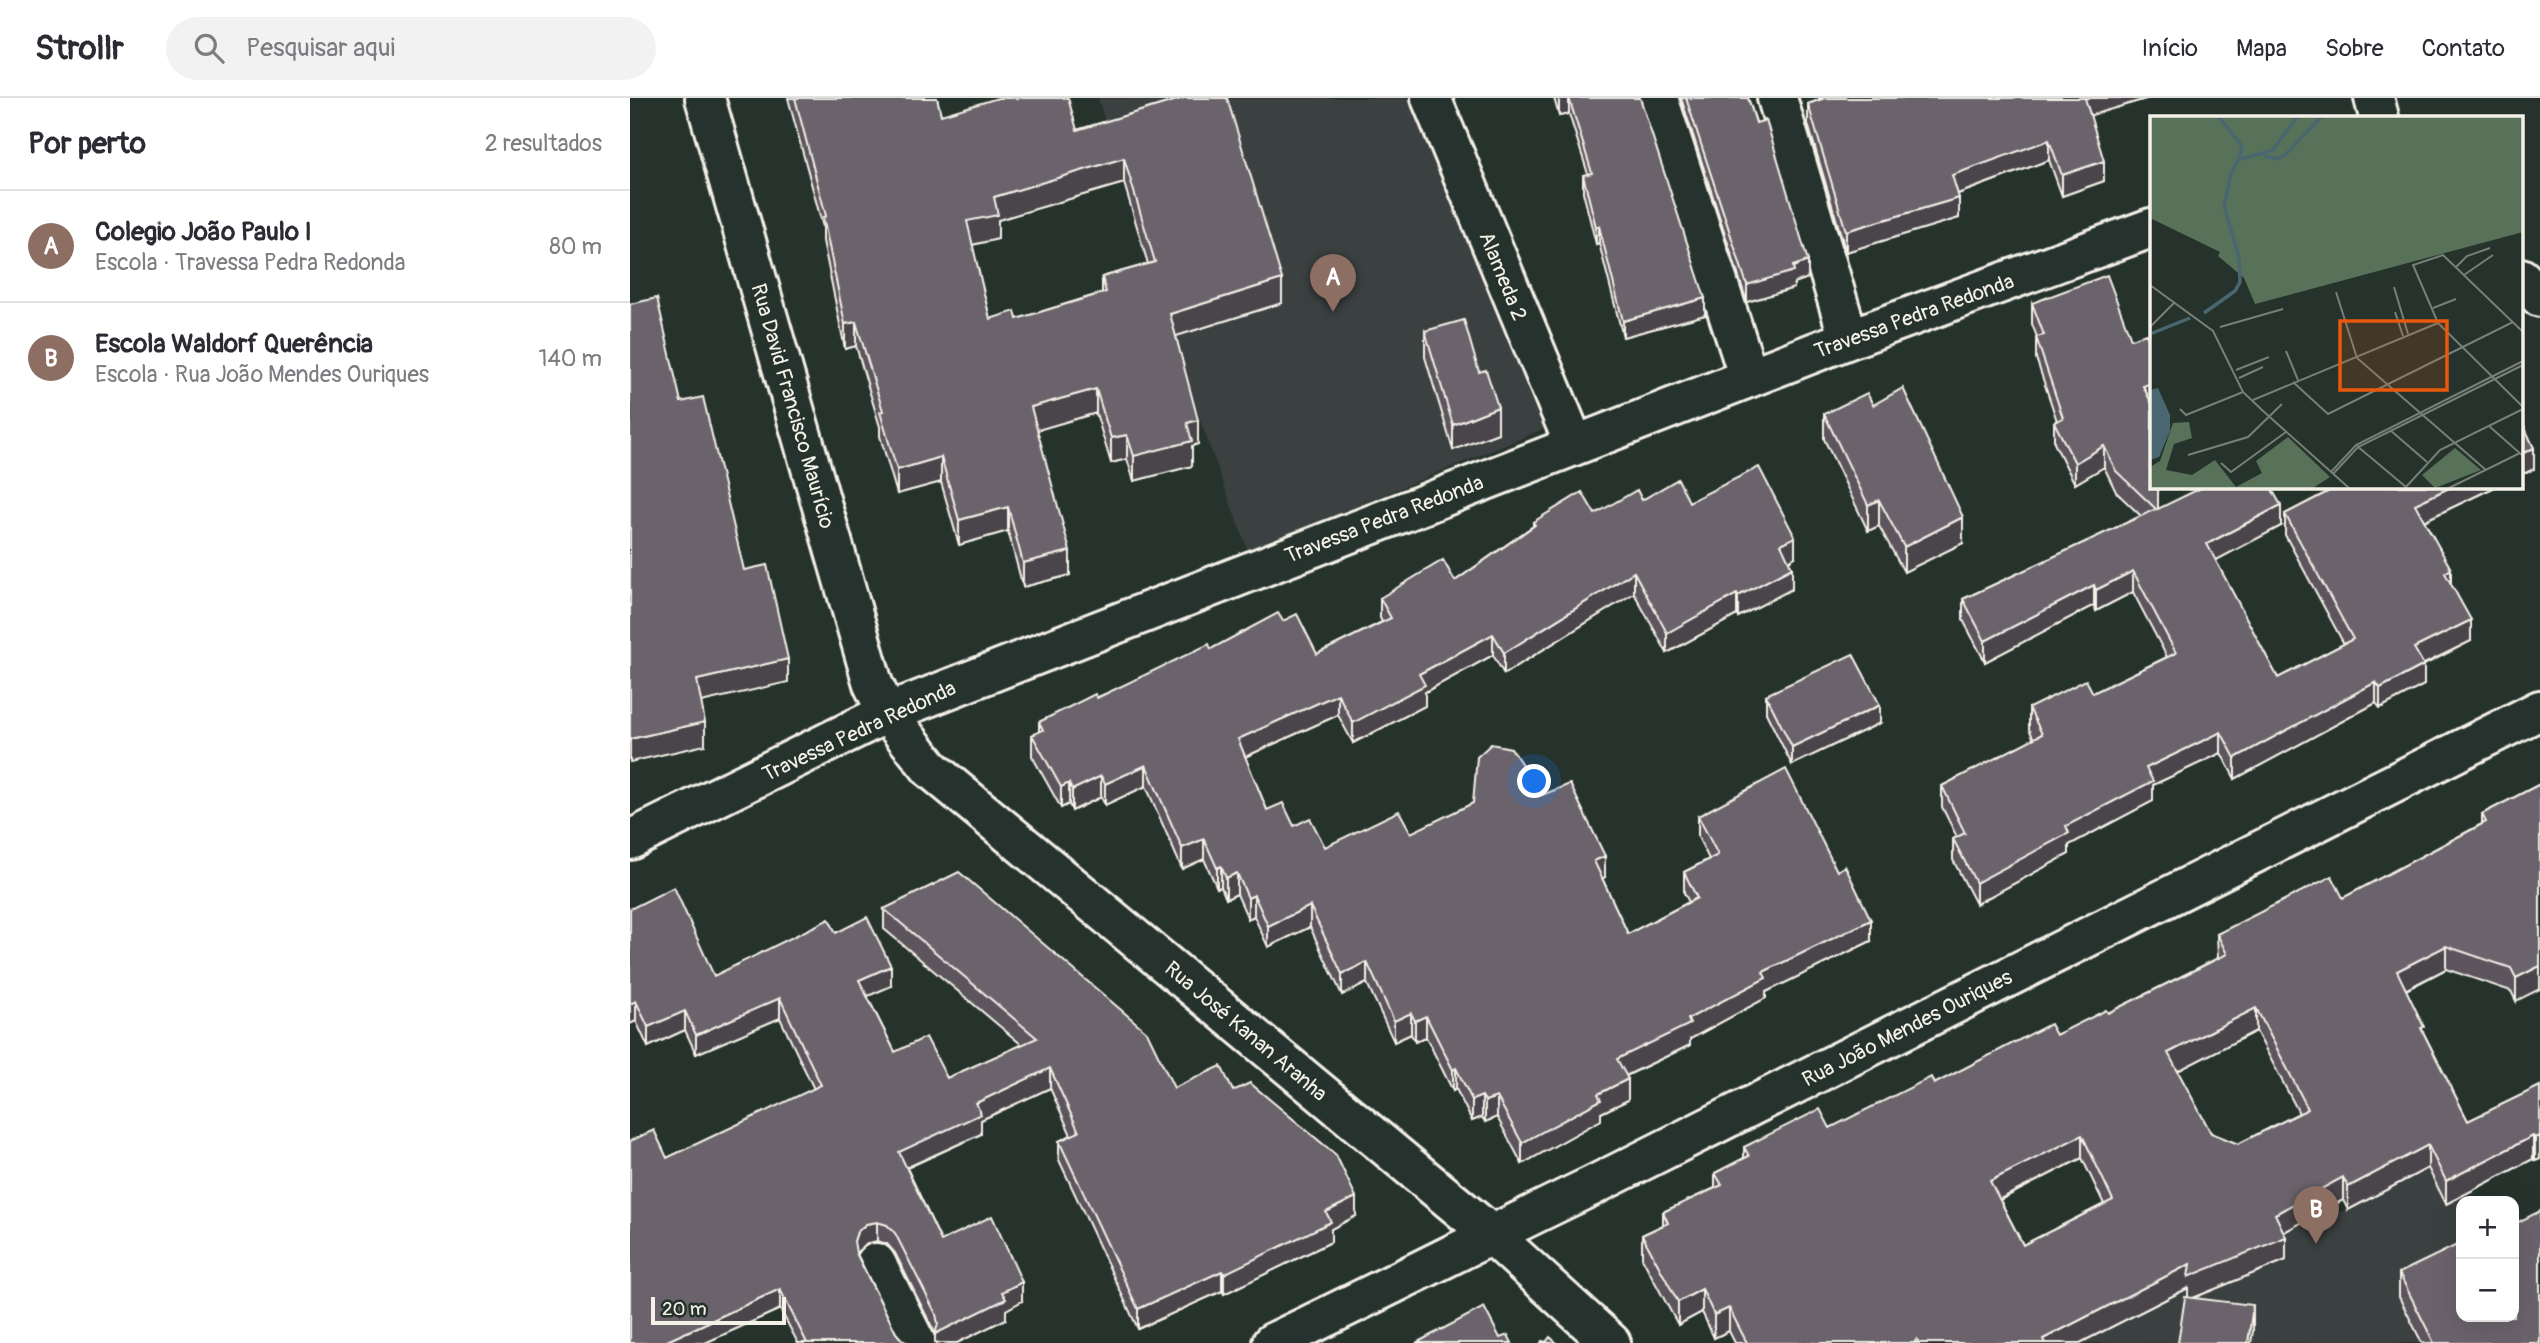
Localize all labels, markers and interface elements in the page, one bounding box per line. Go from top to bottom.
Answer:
search box [166,17,656,80]
text: Strollr [35,28,124,69]
icon: search [190,29,228,67]
text: Pesquisar aqui [246,32,395,64]
text: Início [2142,34,2198,63]
text: Mapa [2236,34,2287,63]
text: Sobre [2325,34,2384,63]
text: Contato [2422,34,2505,63]
inset map [2150,116,2522,488]
text: Por perto [28,125,146,162]
text: 2 resultados [485,129,602,158]
text: Colegio João Paulo I [95,216,312,248]
street label: Alameda 2 [1472,228,1533,325]
text: A [44,232,58,261]
text: 80 m [549,232,602,261]
text: Escola · Travessa Pedra Redonda [95,248,406,277]
pin: A [1310,254,1356,312]
street label: Travessa Pedra Redonda [1811,268,2018,365]
street label: Rua David Francisco Maurício [745,281,840,532]
text: Escola Waldorf Querência [95,328,373,360]
text: B [44,344,58,373]
text: 140 m [539,344,602,373]
text: Escola · Rua João Mendes Ouriques [95,360,429,389]
street label: Travessa Pedra Redonda [1281,469,1487,570]
street label: Travessa Pedra Redonda [758,675,960,788]
your location [1517,764,1551,798]
street label: Rua José Kanan Aranha [1159,955,1333,1107]
street label: Rua João Mendes Ouriques [1798,963,2017,1093]
pin: B [2293,1186,2339,1244]
map controls [2456,1196,2519,1322]
button: + [2456,1196,2519,1259]
button: − [2456,1259,2519,1322]
scale bar [651,1294,786,1326]
text: 20 m [662,1297,707,1321]

